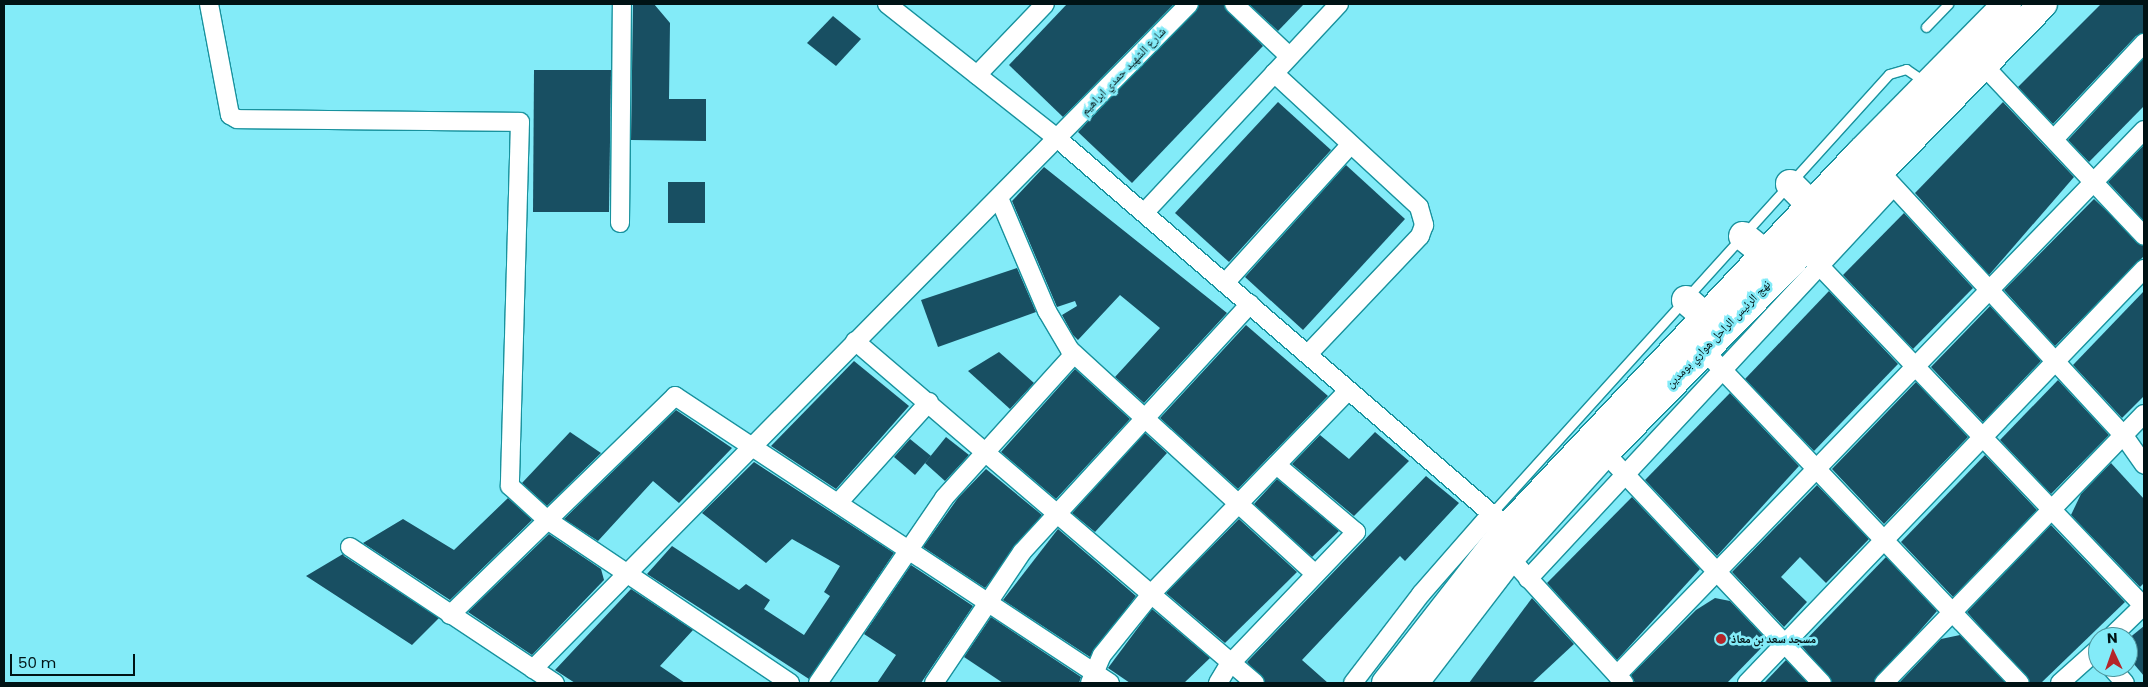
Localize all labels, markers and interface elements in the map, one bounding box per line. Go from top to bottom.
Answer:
street label: شارع الشهيد حمدي ابراهيم [1077,24,1169,118]
street label: نهج الرئيس الراحل هواري بومدين [1663,277,1773,391]
north arrow [2088,627,2138,677]
text: N [2106,628,2118,648]
place label: مسجد سعد بن معاذ [1731,632,1816,646]
marker: مسجد سعد بن معاذ [1715,633,1727,645]
scale bar [12,644,138,676]
text: 50 m [18,652,56,673]

